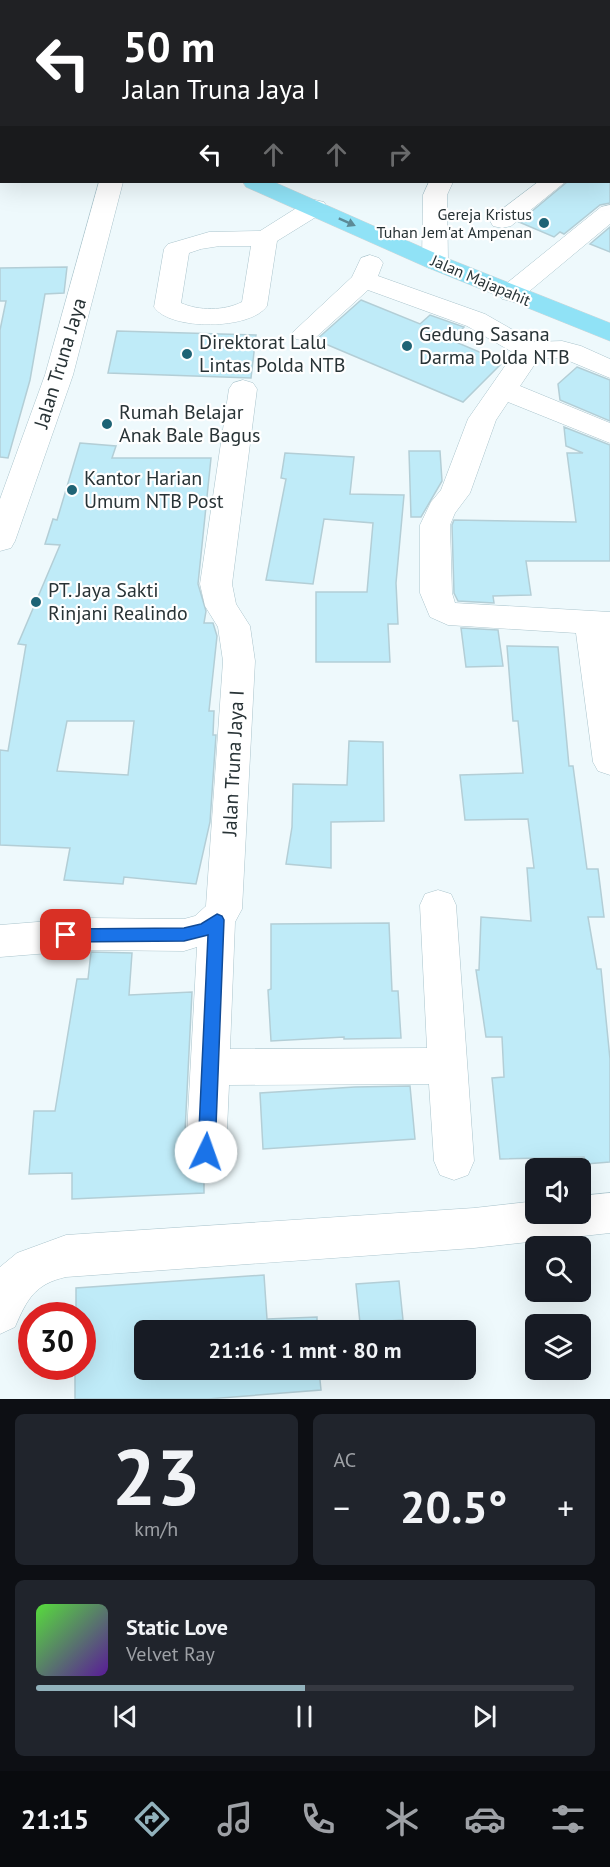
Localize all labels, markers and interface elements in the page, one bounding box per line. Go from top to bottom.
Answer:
text: 50 m [123,19,215,74]
icon: left [24,24,102,102]
text: Jalan Truna Jaya I [123,72,320,106]
icon: left [194,138,227,171]
icon: ahead [257,138,290,171]
icon: ahead [320,138,353,171]
icon: right [383,138,416,171]
place label: Gereja Kristus Tuhan Jem'at Ampenan [376,204,532,242]
marker: Gereja Kristus Tuhan Jem'at Ampenan [537,216,551,230]
one-way arrow [338,218,356,227]
street label: Jalan Majapahit [427,250,534,310]
street label: Jalan Truna Jaya [28,295,92,432]
place label: Gedung Sasana Darma Polda NTB [419,321,570,370]
place label: Direktorat Lalu Lintas Polda NTB [199,329,345,378]
marker: Gedung Sasana Darma Polda NTB [400,339,414,353]
marker: Direktorat Lalu Lintas Polda NTB [180,347,194,361]
place label: Rumah Belajar Anak Bale Bagus [119,399,260,448]
marker: Rumah Belajar Anak Bale Bagus [100,417,114,431]
place label: Kantor Harian Umum NTB Post [84,465,224,514]
marker: Kantor Harian Umum NTB Post [65,483,79,497]
place label: PT. Jaya Sakti Rinjani Realindo [48,577,188,626]
marker: PT. Jaya Sakti Rinjani Realindo [29,595,43,609]
street label: Jalan Truna Jaya I [216,689,250,838]
pin [40,909,91,960]
icon: arrive [49,918,82,951]
position arrow [174,1120,238,1184]
map controls [525,1158,591,1380]
button: sound [525,1158,591,1224]
button: search [525,1236,591,1302]
speed limit sign: 30 [18,1302,96,1380]
button: layers [525,1314,591,1380]
text: 21:16 · 1 mnt · 80 m [209,1336,401,1364]
text: 23 [112,1426,200,1527]
text: AC [334,1447,356,1473]
text: 20.5° [400,1477,507,1535]
text: − [334,1486,350,1529]
text: + [557,1486,574,1529]
text: km/h [134,1516,178,1542]
text: Static Love [126,1613,228,1641]
text: Velvet Ray [126,1641,215,1667]
icon: previous [109,1700,142,1733]
icon: pause [288,1700,321,1733]
icon: next [468,1700,501,1733]
icon: directions [131,1798,173,1840]
icon: music [214,1798,256,1840]
icon: phone [297,1798,339,1840]
icon: climate [381,1798,423,1840]
icon: car [464,1798,506,1840]
icon: filters [547,1798,589,1840]
text: 21:15 [21,1802,89,1836]

